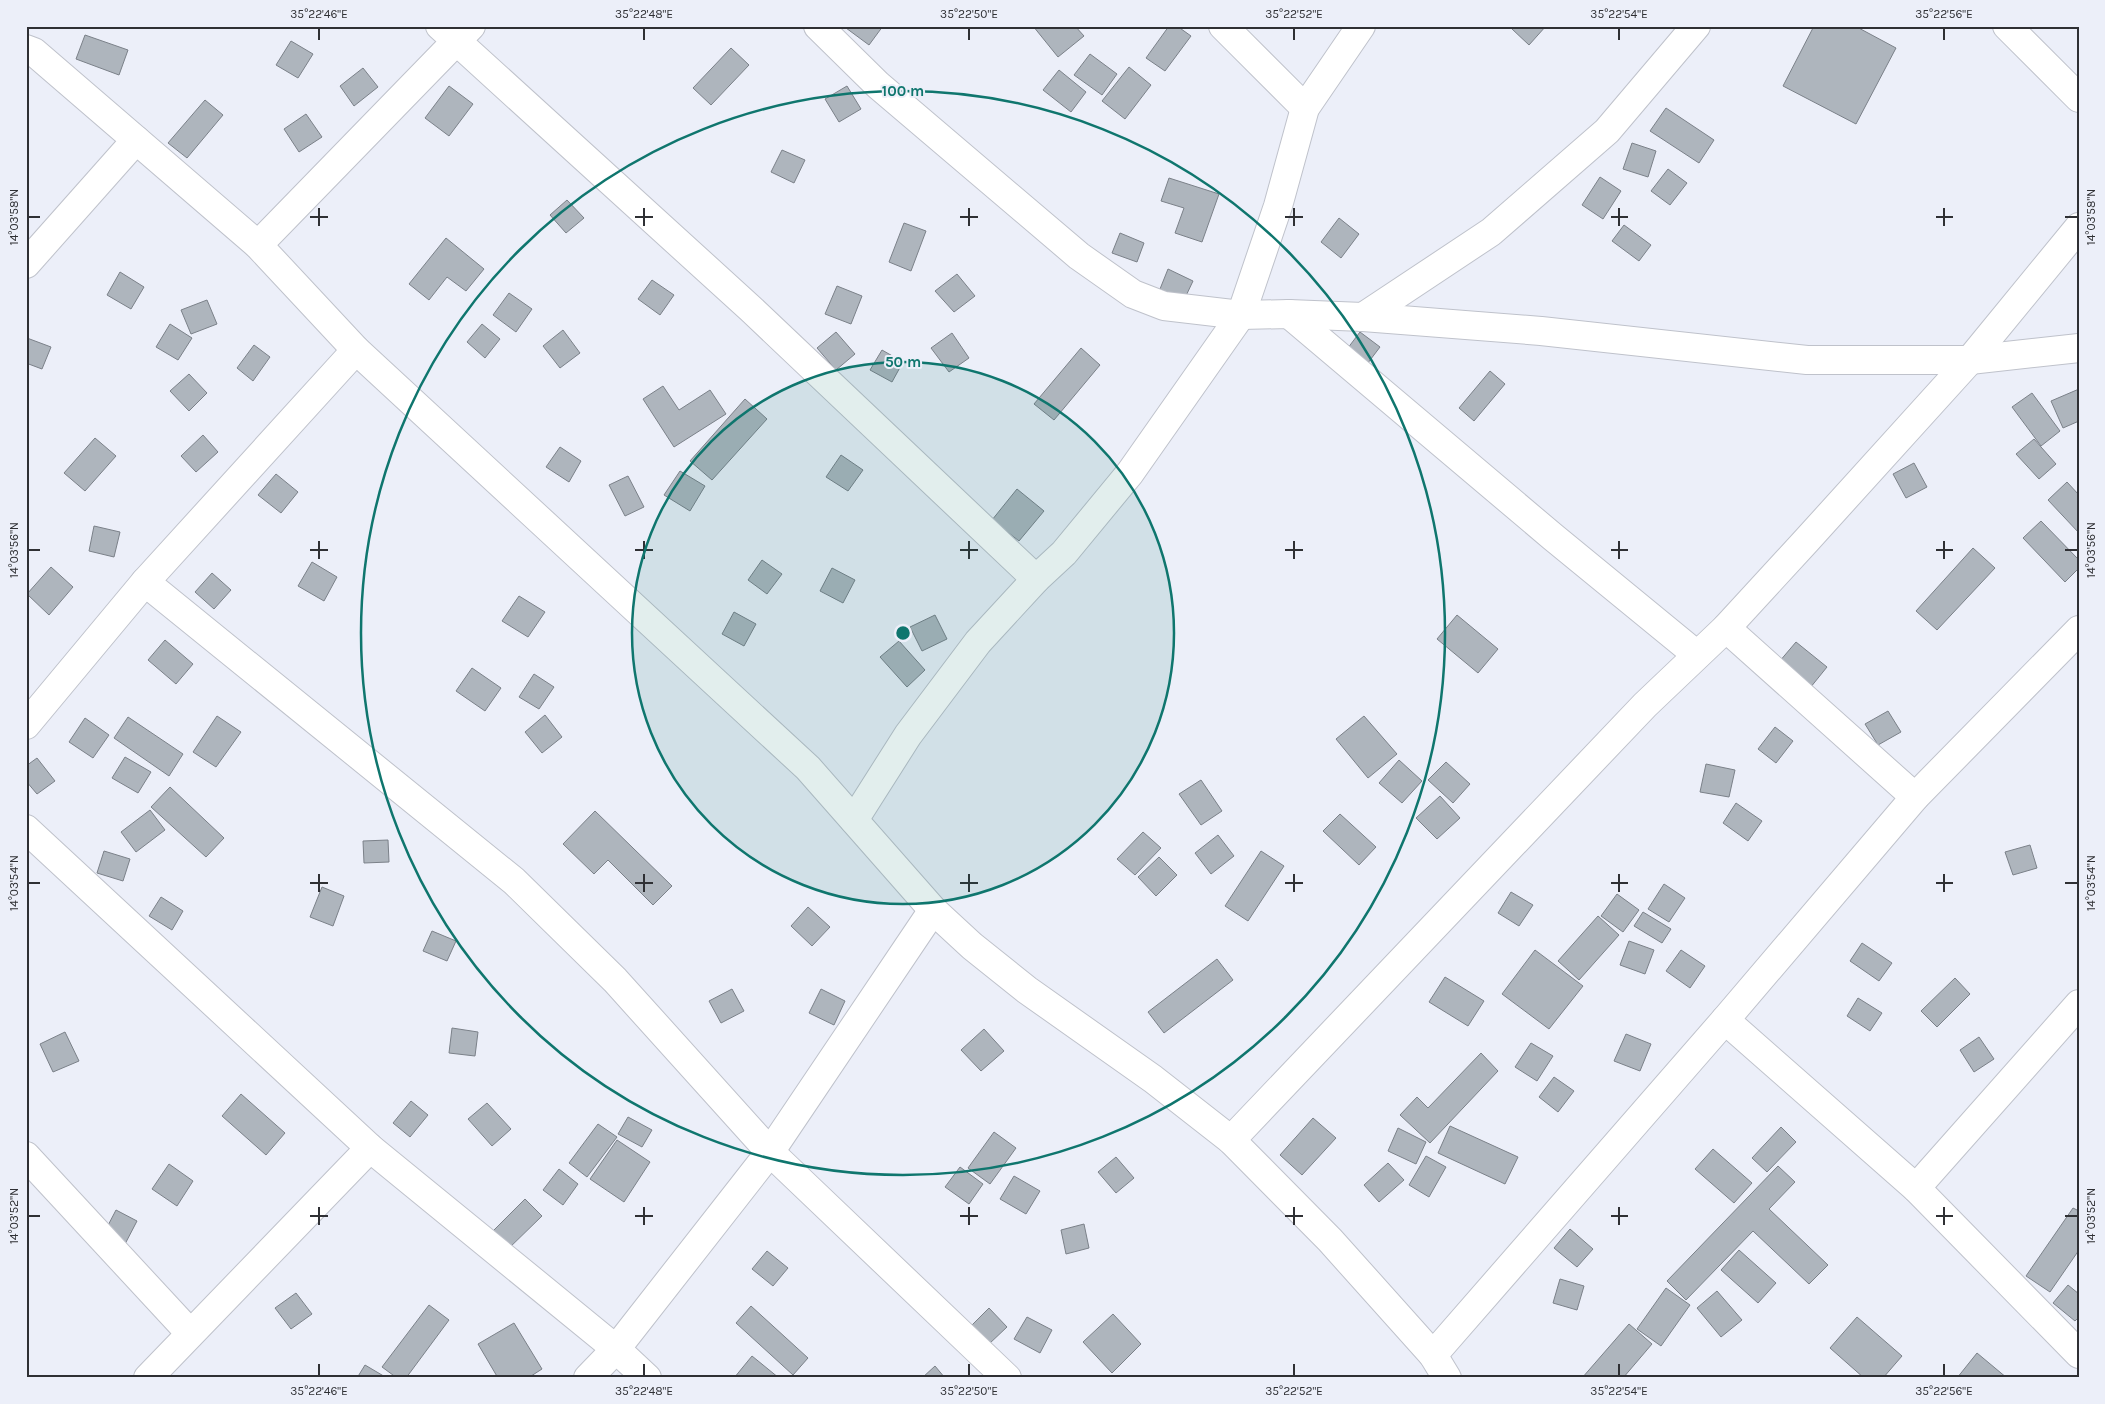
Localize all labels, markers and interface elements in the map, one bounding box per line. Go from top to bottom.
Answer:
text: 35°22'46"E [290,7,348,21]
text: 35°22'48"E [615,7,673,21]
text: 35°22'50"E [940,7,998,21]
text: 35°22'52"E [1265,7,1323,21]
text: 35°22'54"E [1590,7,1648,21]
text: 35°22'56"E [1915,7,1973,21]
text: 100 m [882,82,924,100]
text: 14°03'58"N [7,189,21,245]
text: 14°03'58"N [2084,189,2098,245]
text: 50 m [885,353,921,371]
text: 14°03'56"N [7,522,21,578]
text: 14°03'56"N [2084,522,2098,578]
centre of rings [894,624,912,642]
text: 14°03'54"N [7,855,21,911]
text: 14°03'54"N [2084,855,2098,911]
text: 14°03'52"N [7,1188,21,1244]
text: 14°03'52"N [2084,1188,2098,1244]
text: 35°22'46"E [290,1384,348,1398]
text: 35°22'48"E [615,1384,673,1398]
text: 35°22'50"E [940,1384,998,1398]
text: 35°22'52"E [1265,1384,1323,1398]
text: 35°22'54"E [1590,1384,1648,1398]
text: 35°22'56"E [1915,1384,1973,1398]

